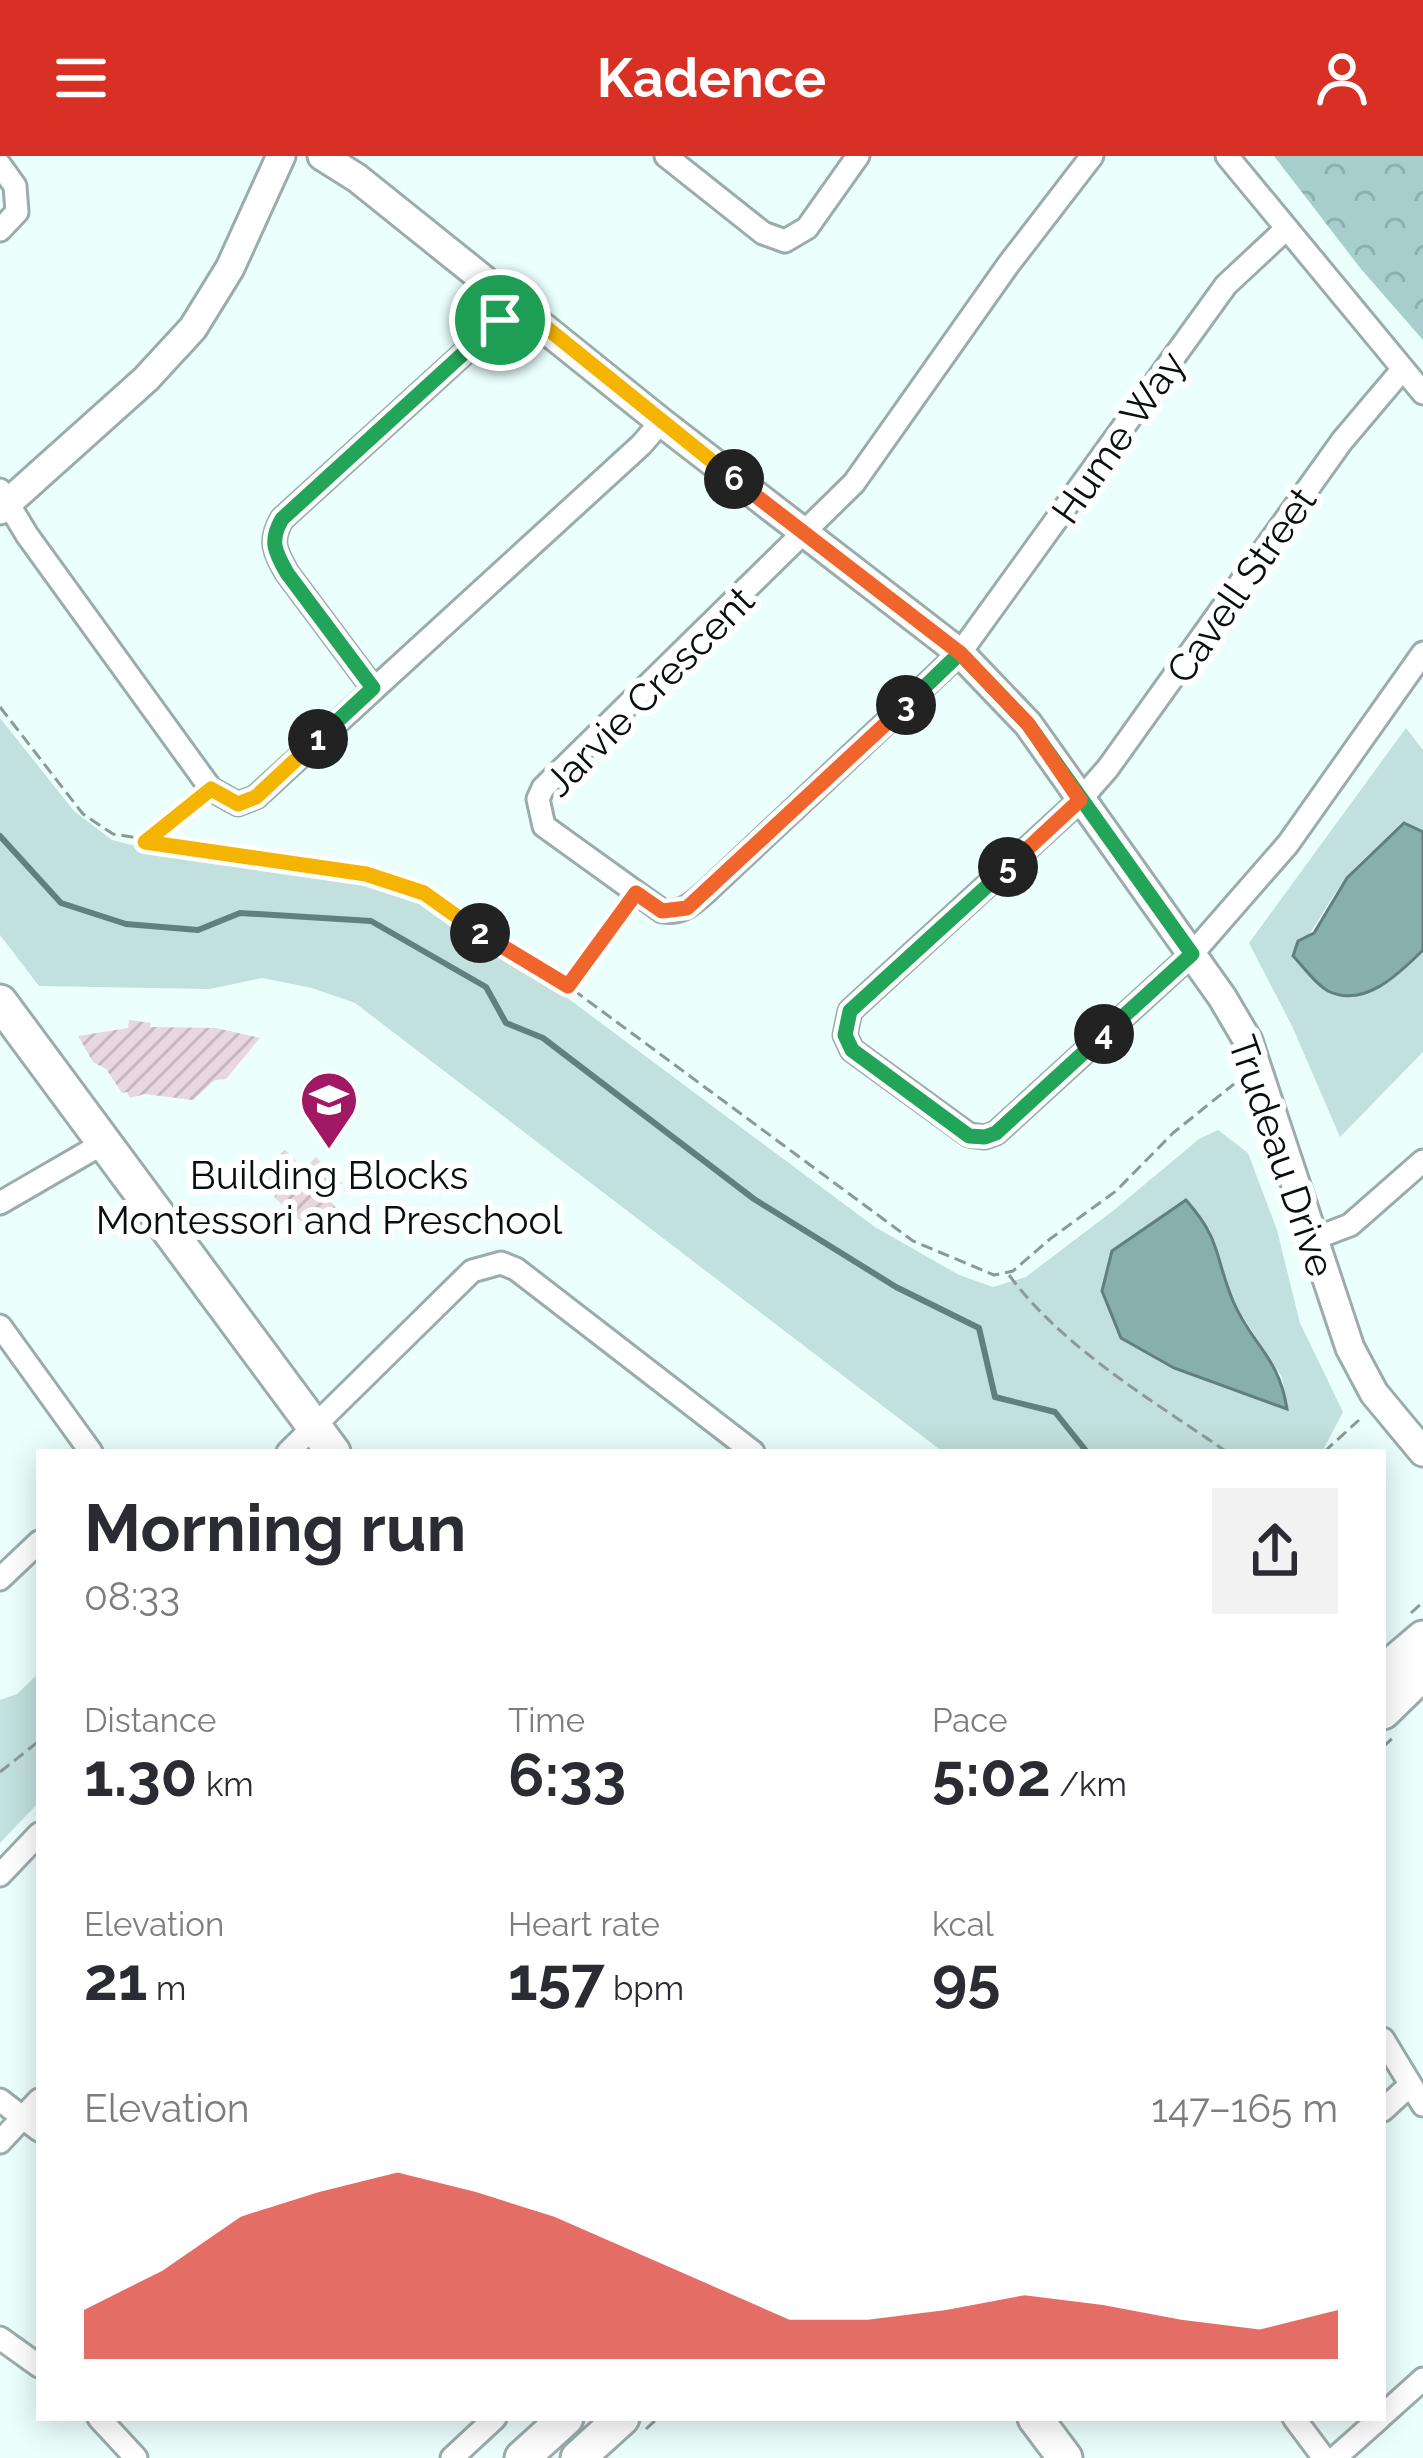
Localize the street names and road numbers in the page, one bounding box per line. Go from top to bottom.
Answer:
street label: Hume Way [1042,342,1194,532]
street label: Cavell Street [1157,478,1325,692]
street label: Jarvie Crescent [535,577,763,805]
street label: Trudeau Drive [1219,1030,1345,1282]

